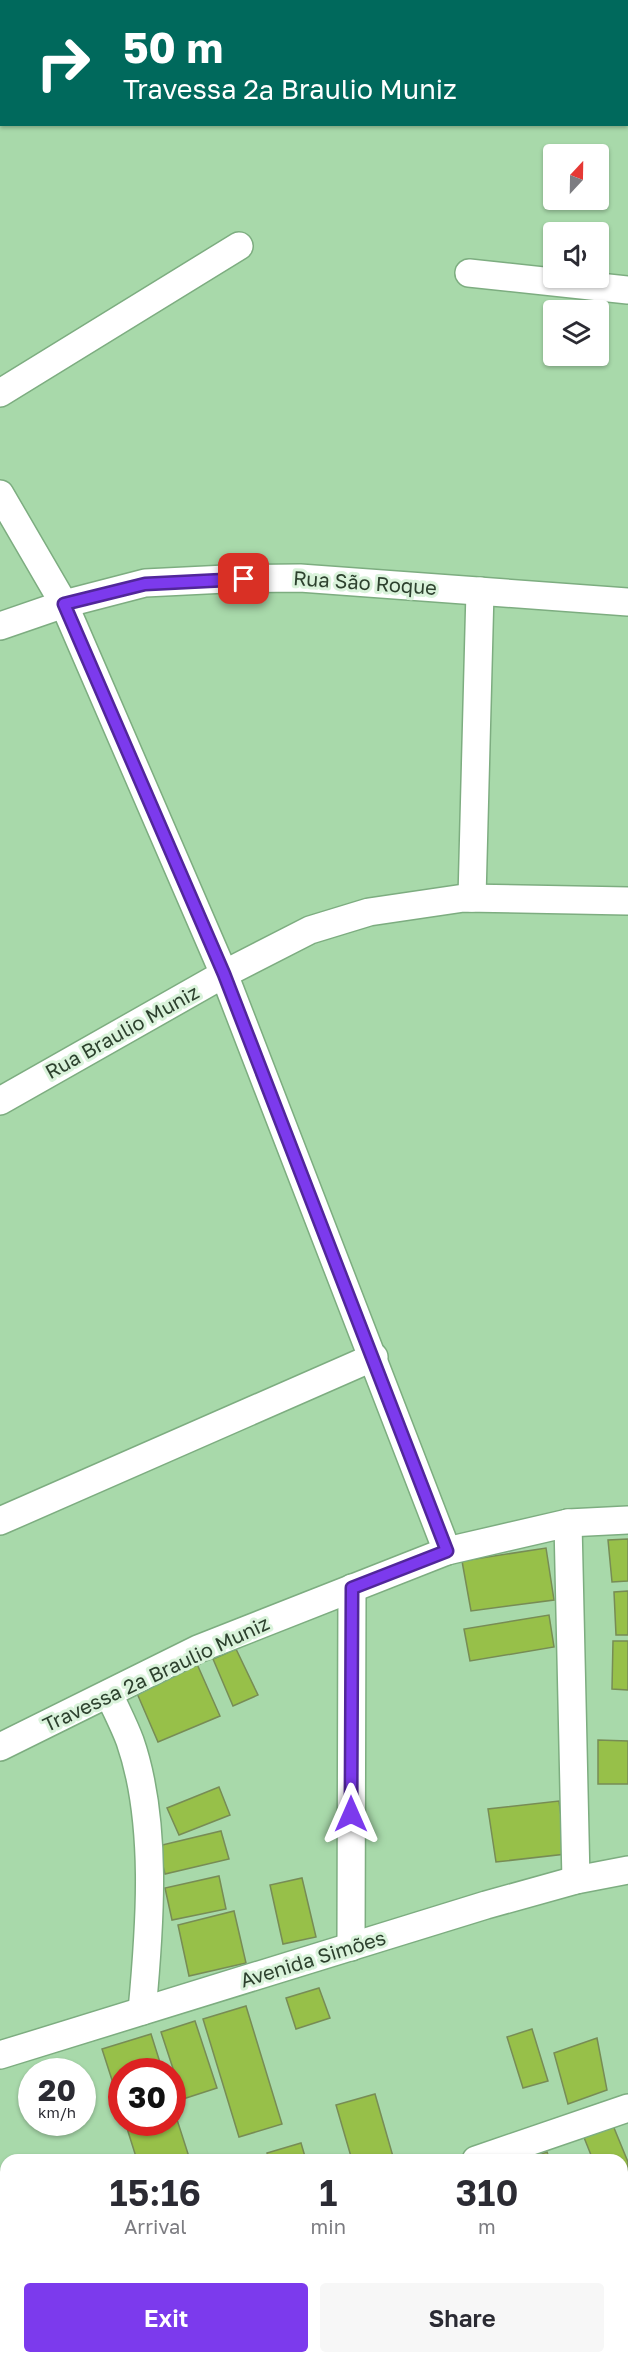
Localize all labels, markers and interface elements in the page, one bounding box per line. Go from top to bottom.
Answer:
text: 50 m [123,22,223,72]
icon: right [24,24,102,102]
text: Travessa 2ª Braulio Muniz [123,73,457,105]
north arrow [543,144,609,210]
map controls [543,144,609,366]
button: sound [543,222,609,288]
button: layers [543,300,609,366]
pin [218,553,269,604]
icon: arrive [227,562,260,595]
street label: Rua São Roque [292,565,438,599]
street label: Rua Braulio Muniz [41,979,203,1083]
street label: Travessa 2ª Braulio Muniz [38,1610,273,1736]
position arrow [319,1782,383,1846]
street label: Avenida Simões [237,1925,388,1992]
speed limit sign: 30 [108,2058,186,2136]
text: 20 [38,2072,76,2108]
text: km/h [38,2103,76,2121]
text: 15:16 [110,2171,201,2214]
text: 1 [319,2171,337,2214]
text: 310 [456,2171,518,2214]
text: Arrival [124,2214,187,2238]
text: min [311,2214,346,2238]
text: m [478,2214,496,2238]
button: Exit [24,2283,308,2352]
button: Share [320,2283,604,2352]

